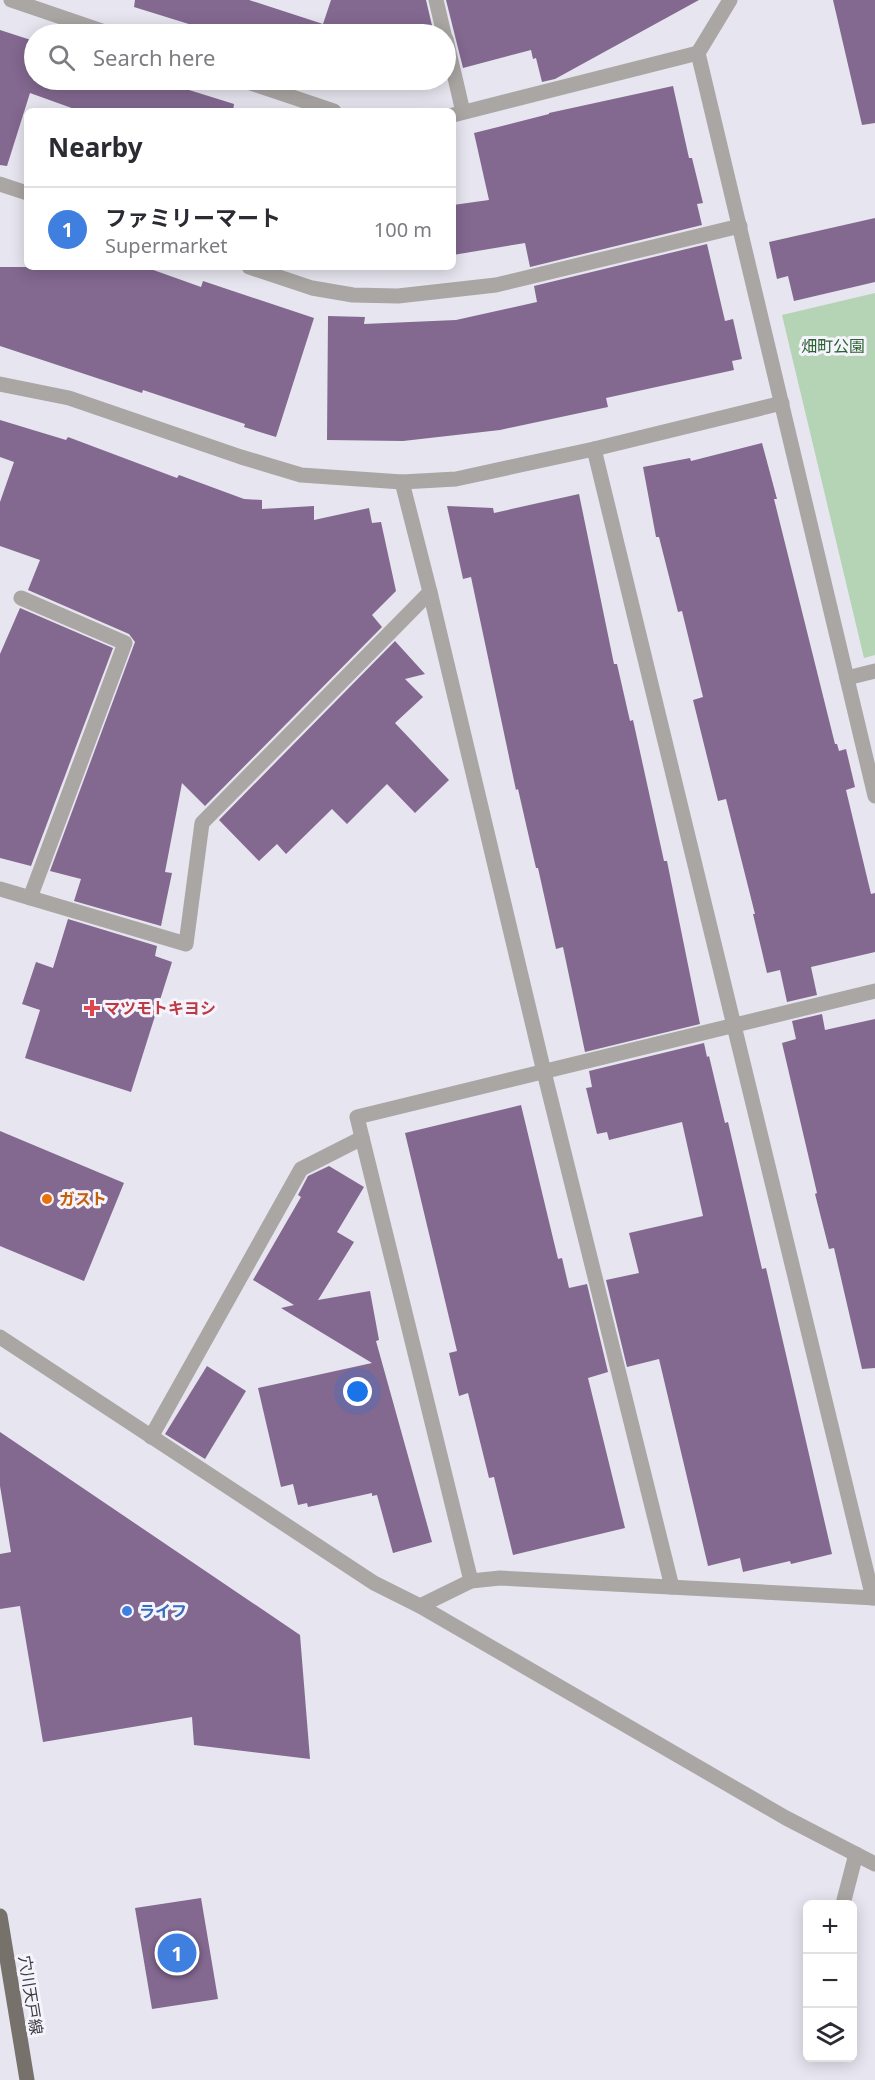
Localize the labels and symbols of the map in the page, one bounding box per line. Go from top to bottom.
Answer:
park label: 畑町公園 [801,335,865,357]
place label: マツモトキヨシ [104,997,216,1019]
marker: マツモトキヨシ [85,1001,99,1015]
place label: ガスト [59,1188,107,1210]
marker: ガスト [40,1192,54,1206]
your location [343,1377,372,1406]
place label: ライフ [139,1600,187,1622]
marker: ライフ [120,1604,134,1618]
pin: 1 [158,1930,196,1976]
street label: 穴川天戸線 [14,1954,48,2036]

